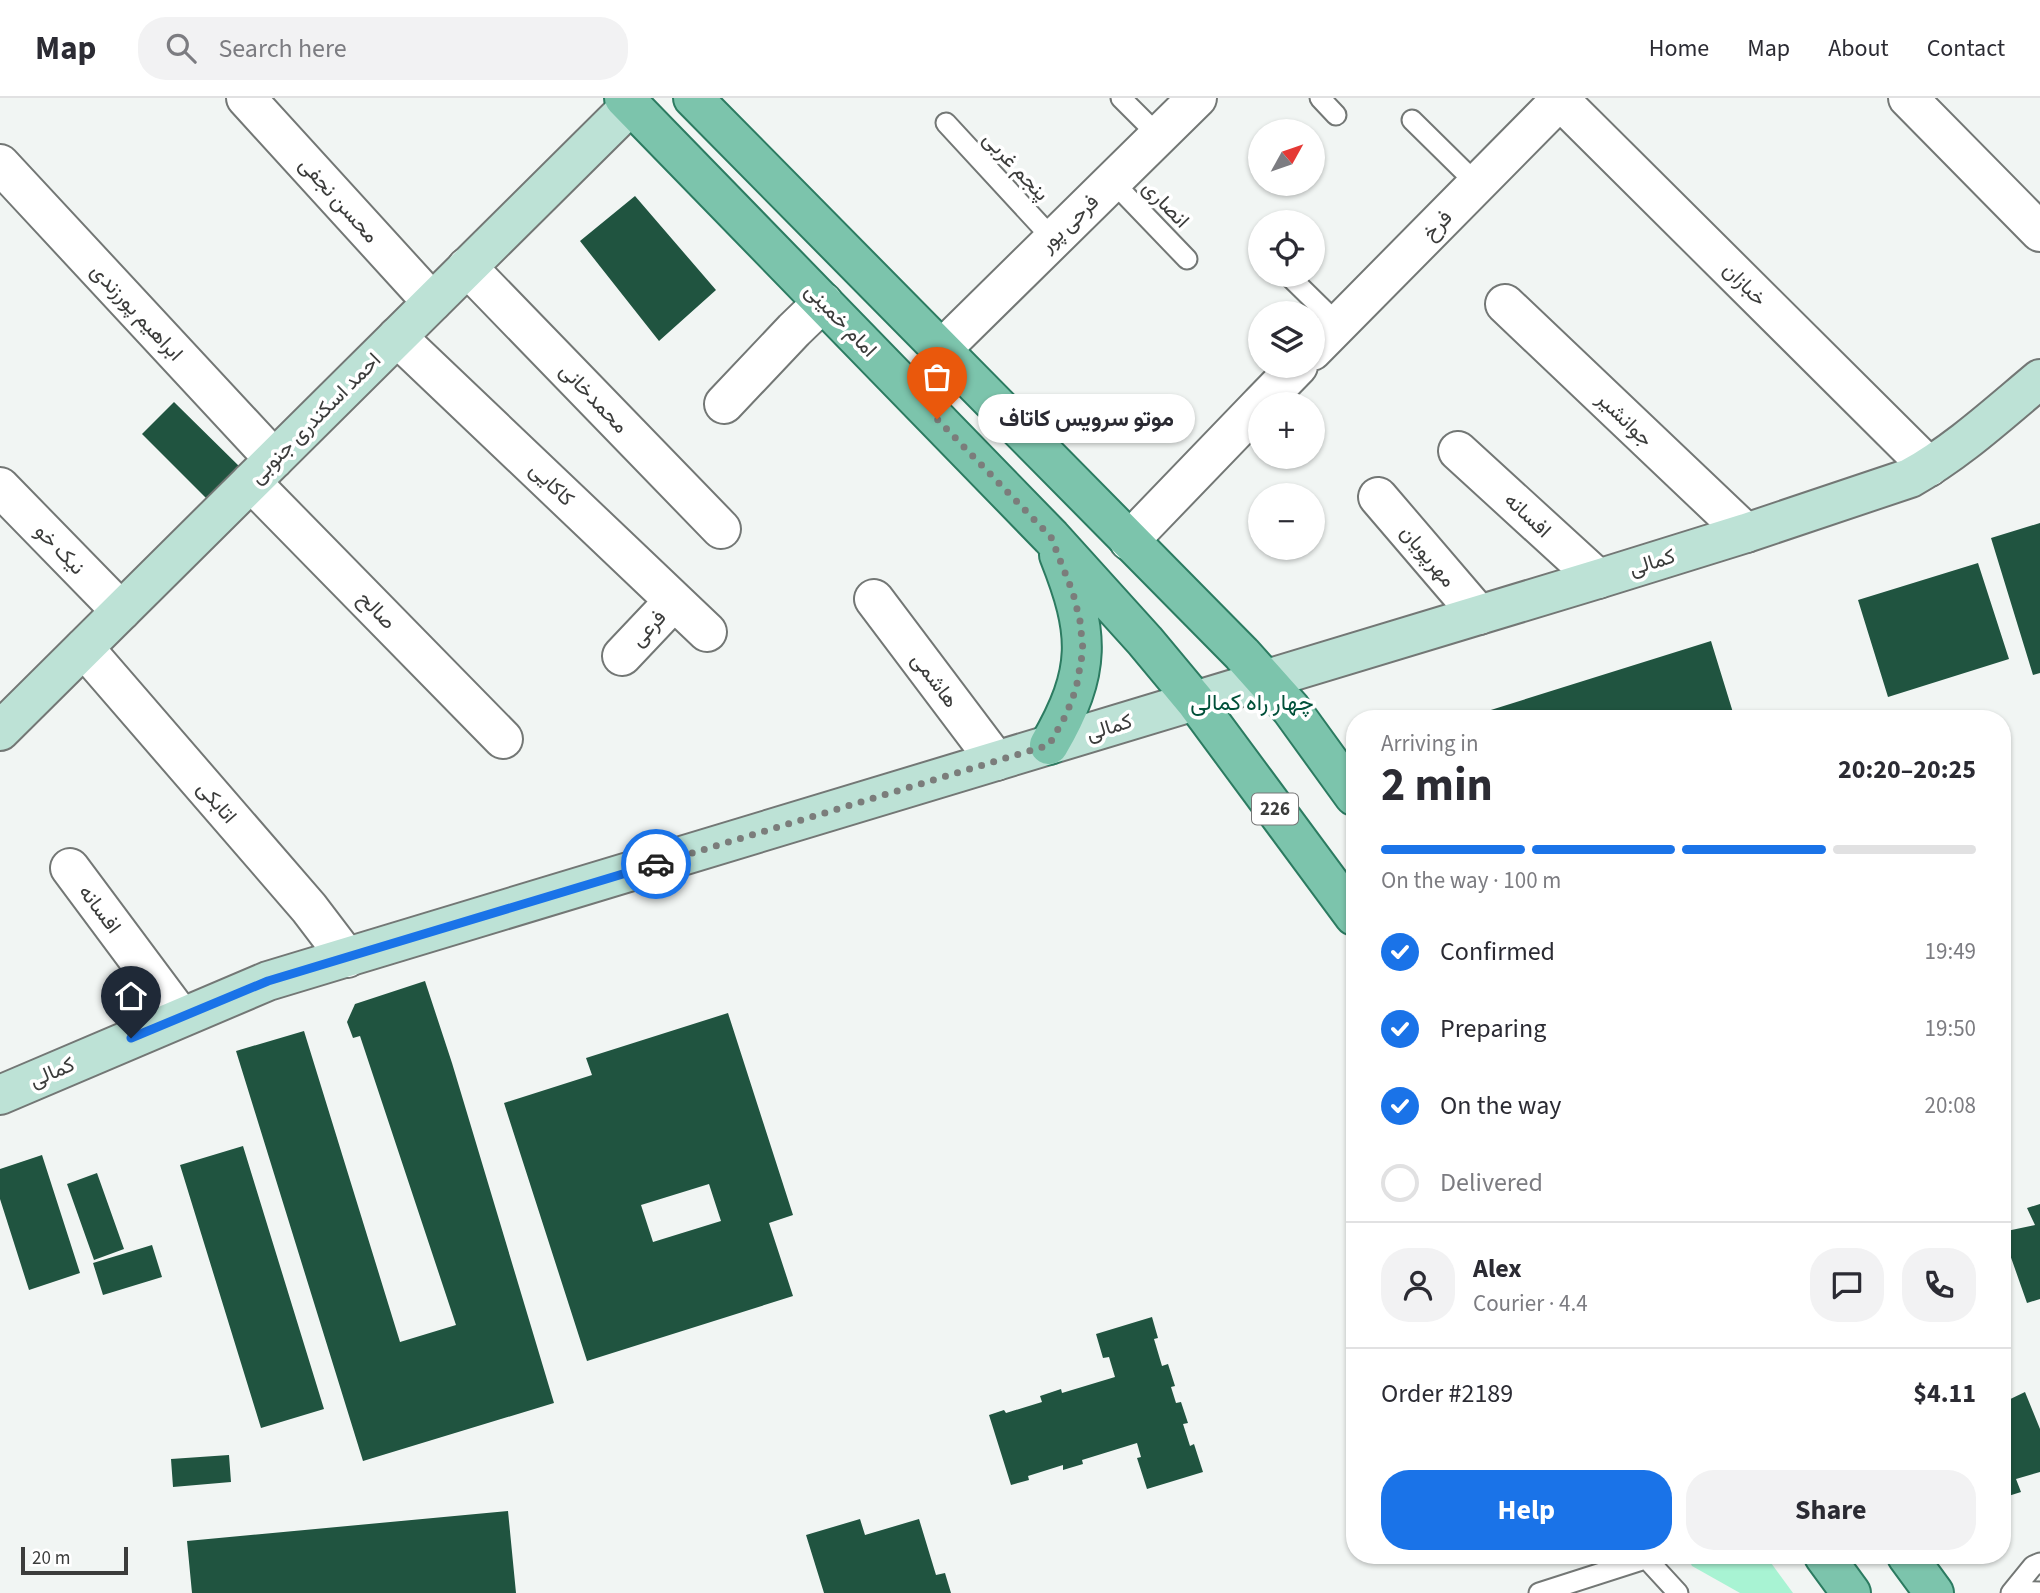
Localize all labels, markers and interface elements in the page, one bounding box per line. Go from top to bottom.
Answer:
search box [138,17,628,80]
text: Map [35,25,96,72]
icon: search [162,29,200,67]
text: Search here [218,30,347,67]
text: Home [1649,31,1709,66]
text: Map [1747,31,1790,66]
text: About [1828,31,1889,66]
text: Contact [1927,31,2005,66]
north arrow [1248,119,1325,196]
map controls [1248,119,1325,560]
street label: پنجم غربی [976,124,1056,208]
street label: محسن نجفی [292,150,386,250]
street label: انصاری [1136,173,1196,235]
street label: فرحی پور [1032,187,1105,260]
street label: فرخ [1415,203,1459,247]
button: locate [1248,210,1325,287]
street label: خبازان [1716,255,1774,313]
street label: ابراهیم پورزندی [84,256,190,368]
street label: امام خمینی [798,276,884,364]
button: layers [1248,301,1325,378]
street label: احمد اسکندری جنوبی [242,345,388,491]
pin [907,347,967,419]
street label: محمدخانی [553,356,635,440]
icon: bag [918,358,956,396]
street label: جوانشیر [1589,384,1660,454]
button: + [1248,392,1325,469]
callout: موتو سرویس کاتاف [979,394,1196,444]
text: موتو سرویس کاتاف [999,402,1174,435]
street label: کاکایی [523,455,581,513]
button: − [1248,483,1325,560]
street label: افسانه [1498,485,1558,545]
street label: نیک خو [28,517,92,581]
street label: مهرپویان [1393,518,1463,594]
street label: کمالی [1625,541,1679,583]
street label: صالح [351,584,403,636]
street label: فرعی [623,603,673,653]
street label: هاشمی [904,646,966,714]
district label: چهار راه کمالی [1190,686,1314,719]
street label: کمالی [1082,706,1136,748]
text: Arriving in [1381,727,1479,760]
text: 20:20–20:25 [1838,751,1976,788]
text: 2 min [1381,753,1493,818]
street label: اتابکی [190,774,244,830]
road number: 226 [1252,794,1298,824]
courier [621,829,691,899]
icon: car [637,845,675,883]
text: On the way · 100 m [1381,864,1561,897]
street label: افسانه [72,878,128,940]
icon: check [1381,933,1419,971]
text: Confirmed [1440,933,1555,970]
text: 19:49 [1925,935,1976,968]
pin [101,966,161,1038]
icon: home [112,977,150,1015]
icon: check [1381,1010,1419,1048]
text: Preparing [1440,1010,1546,1047]
text: 19:50 [1925,1012,1976,1045]
street label: کمالی [25,1049,79,1095]
icon: check [1381,1087,1419,1125]
text: On the way [1440,1087,1561,1124]
text: 20:08 [1925,1089,1976,1122]
text: Delivered [1440,1164,1543,1201]
button: person [1381,1248,1455,1322]
button: chat [1810,1248,1884,1322]
button: phone [1902,1248,1976,1322]
text: Alex [1473,1250,1522,1287]
text: Courier · 4.4 [1473,1287,1588,1320]
text: Order #2189 [1381,1375,1513,1412]
text: $4.11 [1913,1375,1976,1412]
button: Help [1381,1470,1672,1550]
button: Share [1686,1470,1976,1550]
scale bar [21,1544,128,1576]
text: 20 m [32,1545,70,1572]

